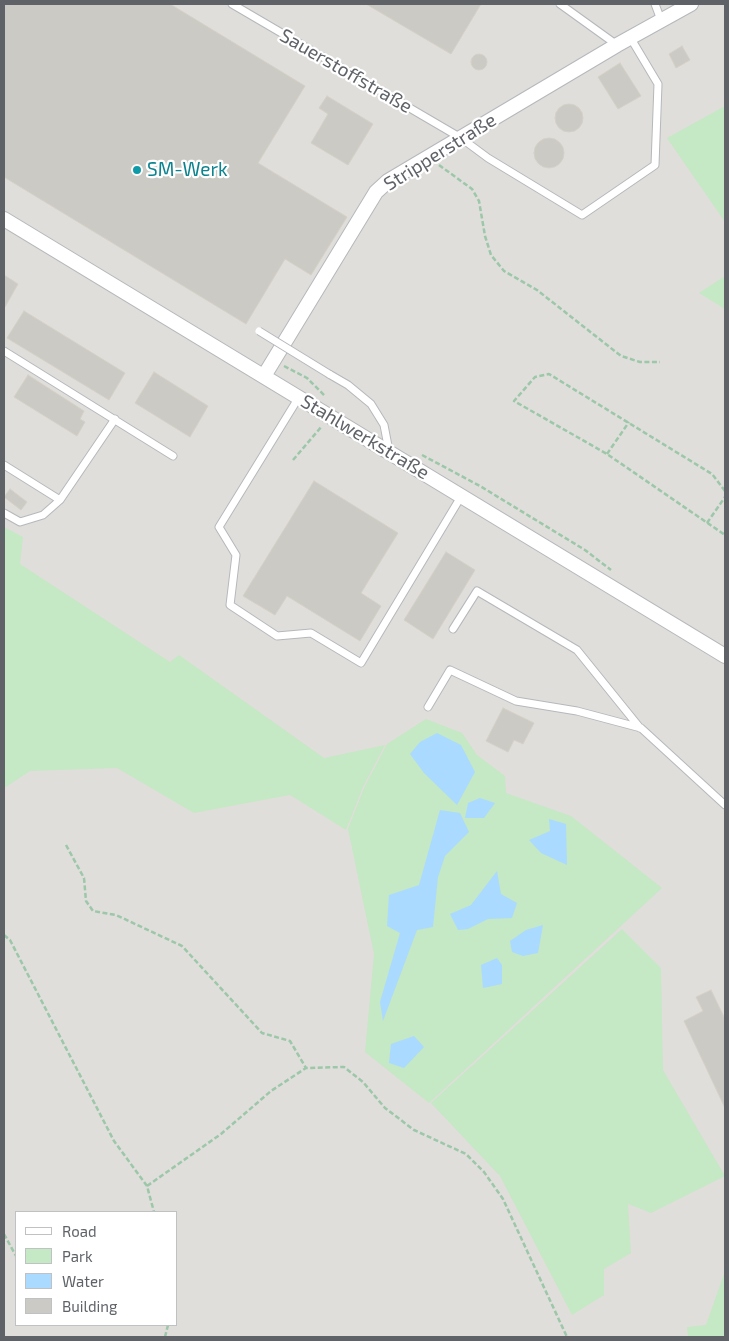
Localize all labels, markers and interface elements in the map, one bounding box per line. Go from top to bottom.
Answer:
street label: Sauerstoffstraße [276,24,416,118]
street label: Stripperstraße [380,108,500,196]
place label: SM-Werk [147,159,228,181]
marker: SM-Werk [131,164,143,176]
street label: Stahlwerkstraße [297,390,433,484]
legend [15,1211,178,1326]
text: Road [62,1222,97,1240]
text: Park [62,1247,93,1265]
text: Water [62,1272,104,1290]
text: Building [62,1297,117,1315]

